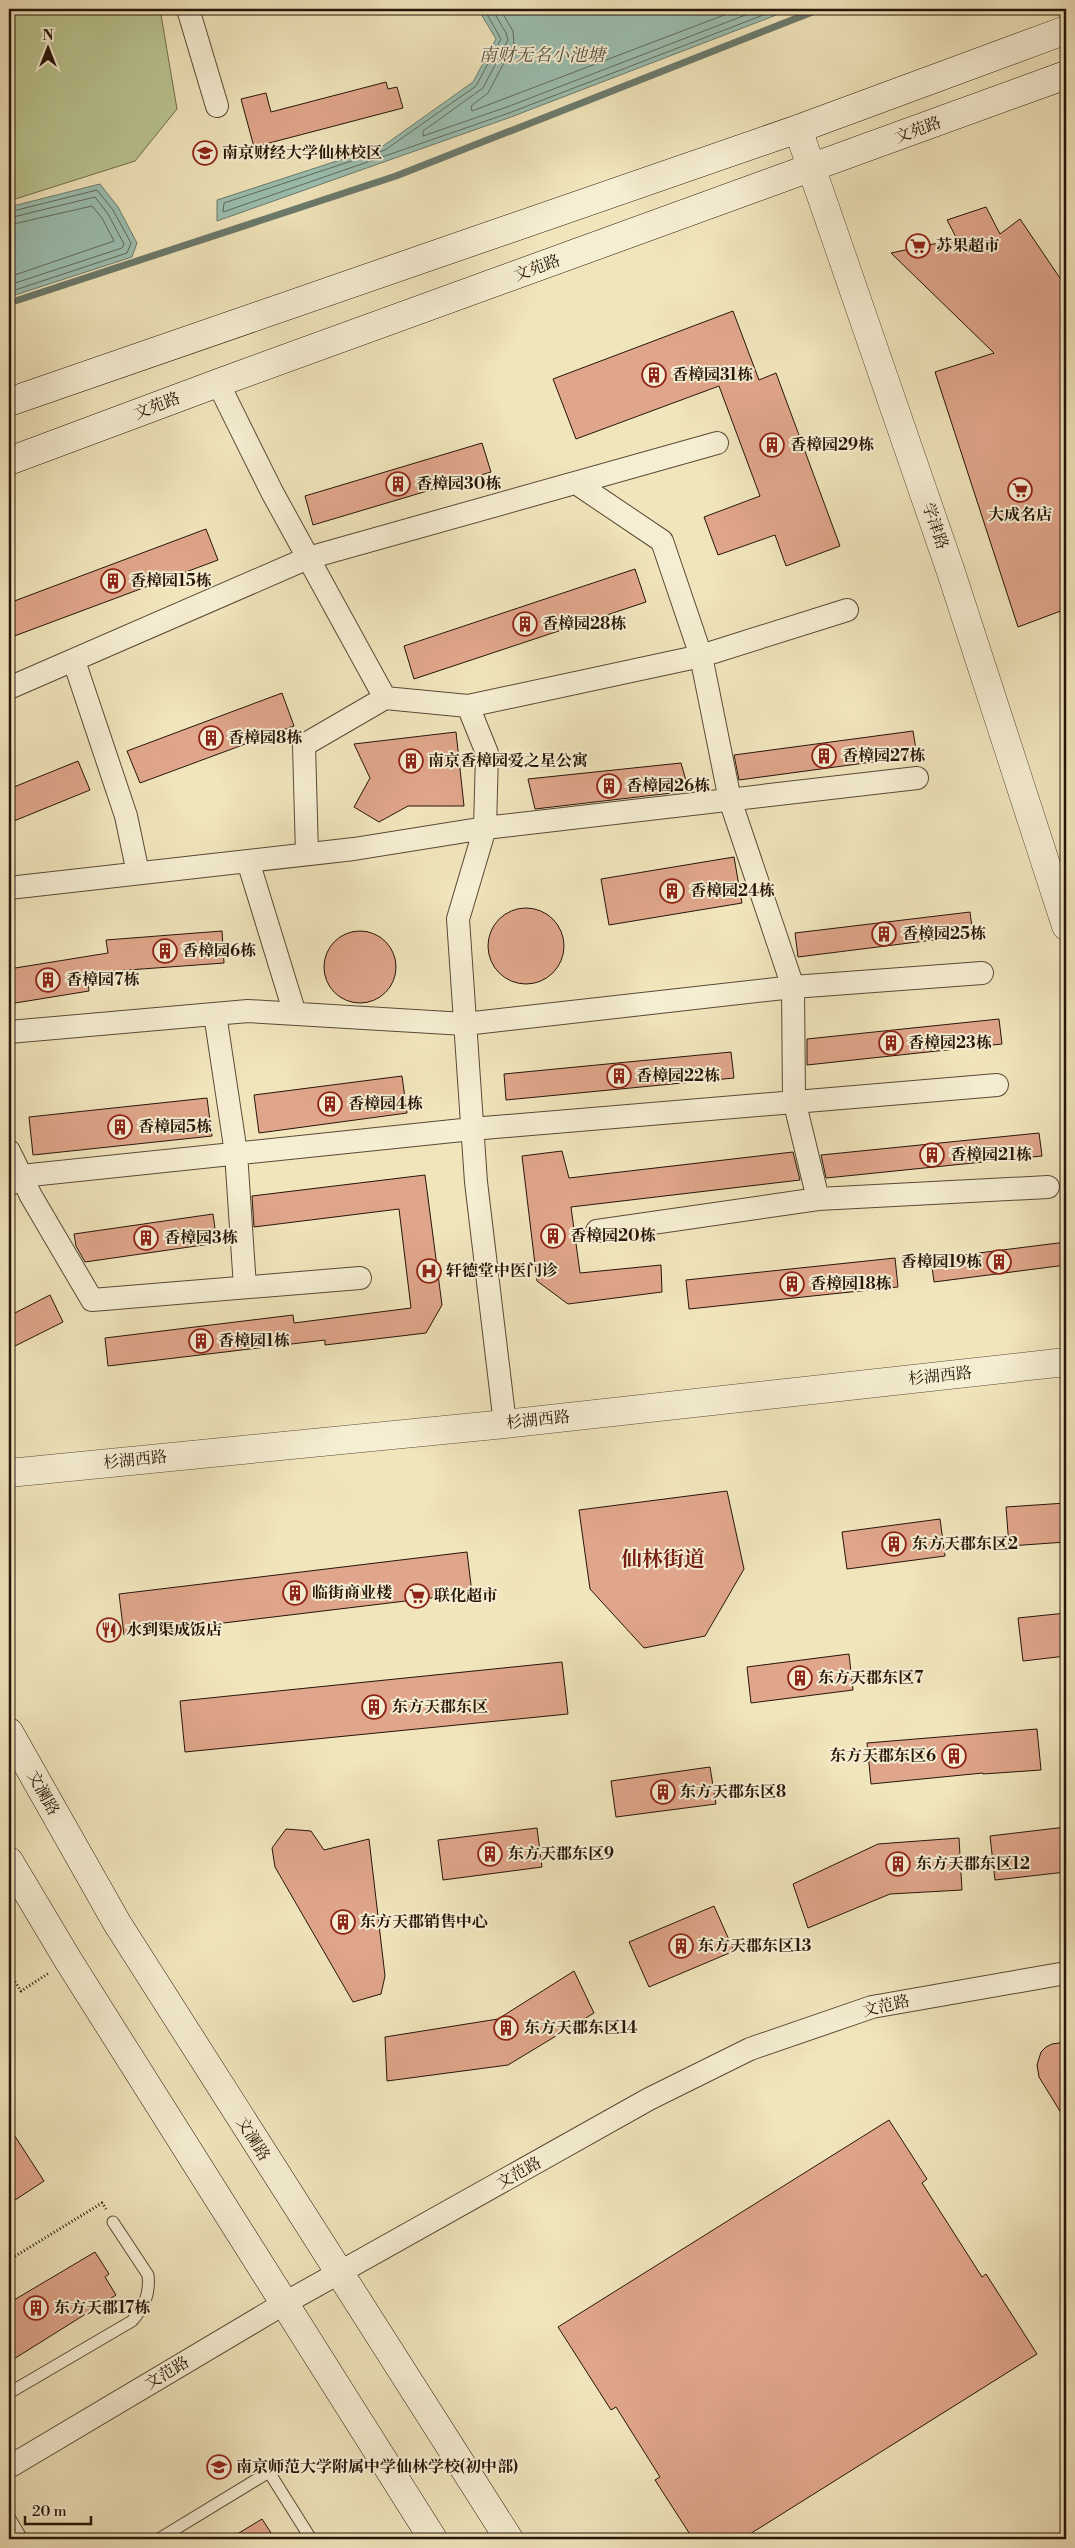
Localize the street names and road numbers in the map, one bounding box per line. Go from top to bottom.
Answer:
street label: 文苑路 [892,112,944,148]
street label: 文苑路 [511,250,563,286]
street label: 文苑路 [131,388,183,424]
street label: 学津路 [918,500,952,552]
street label: 杉湖西路 [907,1363,973,1389]
street label: 杉湖西路 [505,1407,571,1433]
street label: 杉湖西路 [102,1447,168,1473]
street label: 文澜路 [23,1767,63,1819]
street label: 文范路 [860,1991,912,2021]
street label: 文澜路 [232,2113,274,2165]
street label: 文范路 [493,2153,545,2193]
street label: 文范路 [141,2352,193,2394]

